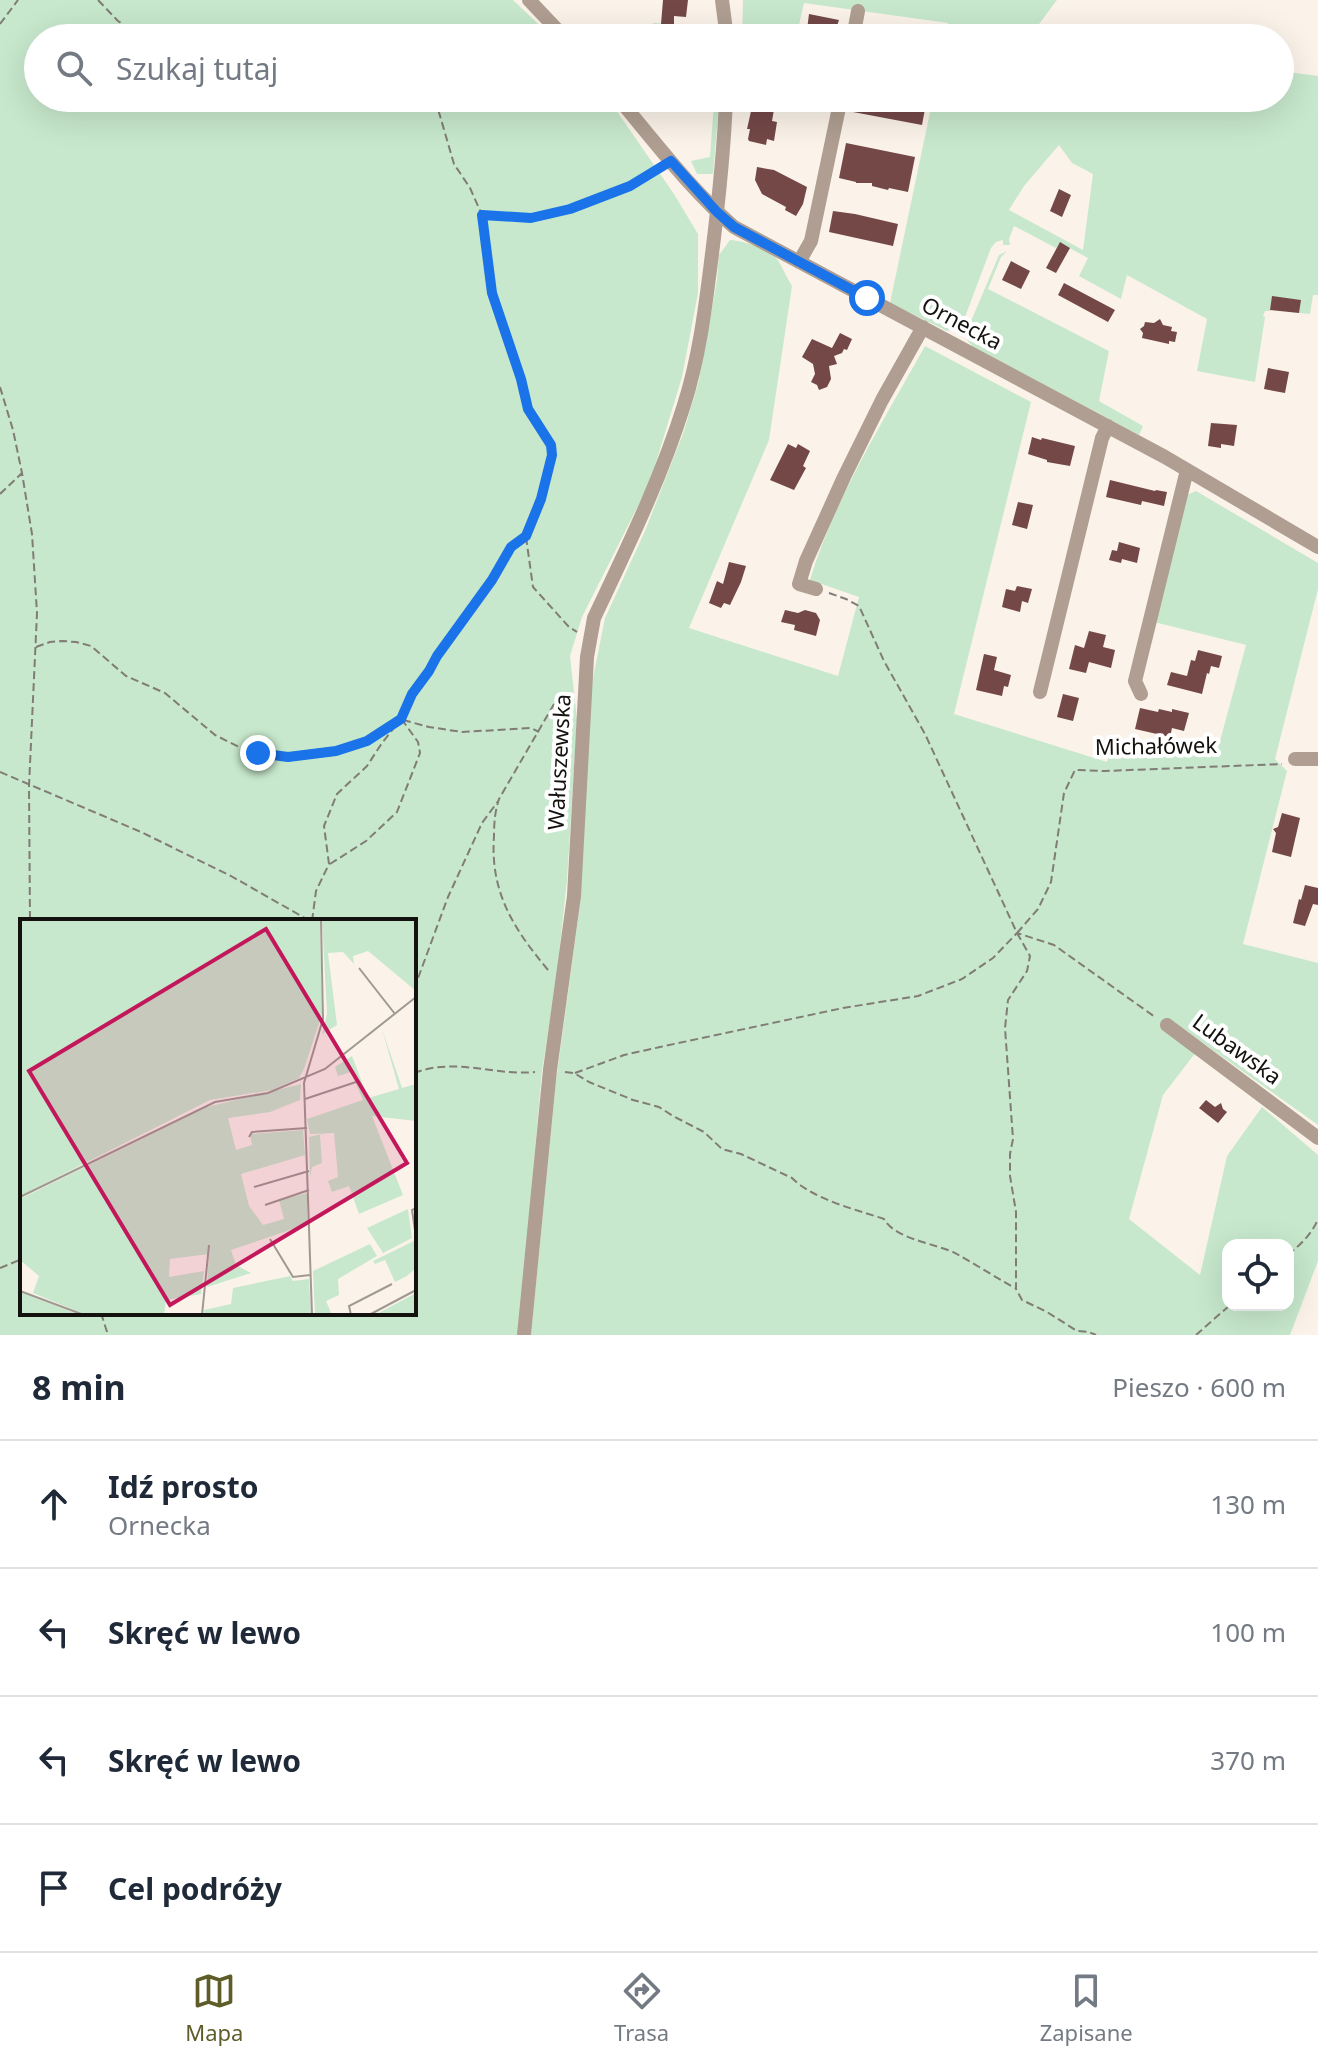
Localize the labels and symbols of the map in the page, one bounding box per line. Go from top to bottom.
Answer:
route start [849,280,885,316]
street label: Ornecka [917,288,1008,356]
street label: Wałuszewska [539,693,577,831]
street label: Michałówek [1095,729,1218,761]
route end [240,735,276,771]
inset map [20,919,416,1315]
street label: Lubawska [1187,1006,1288,1091]

